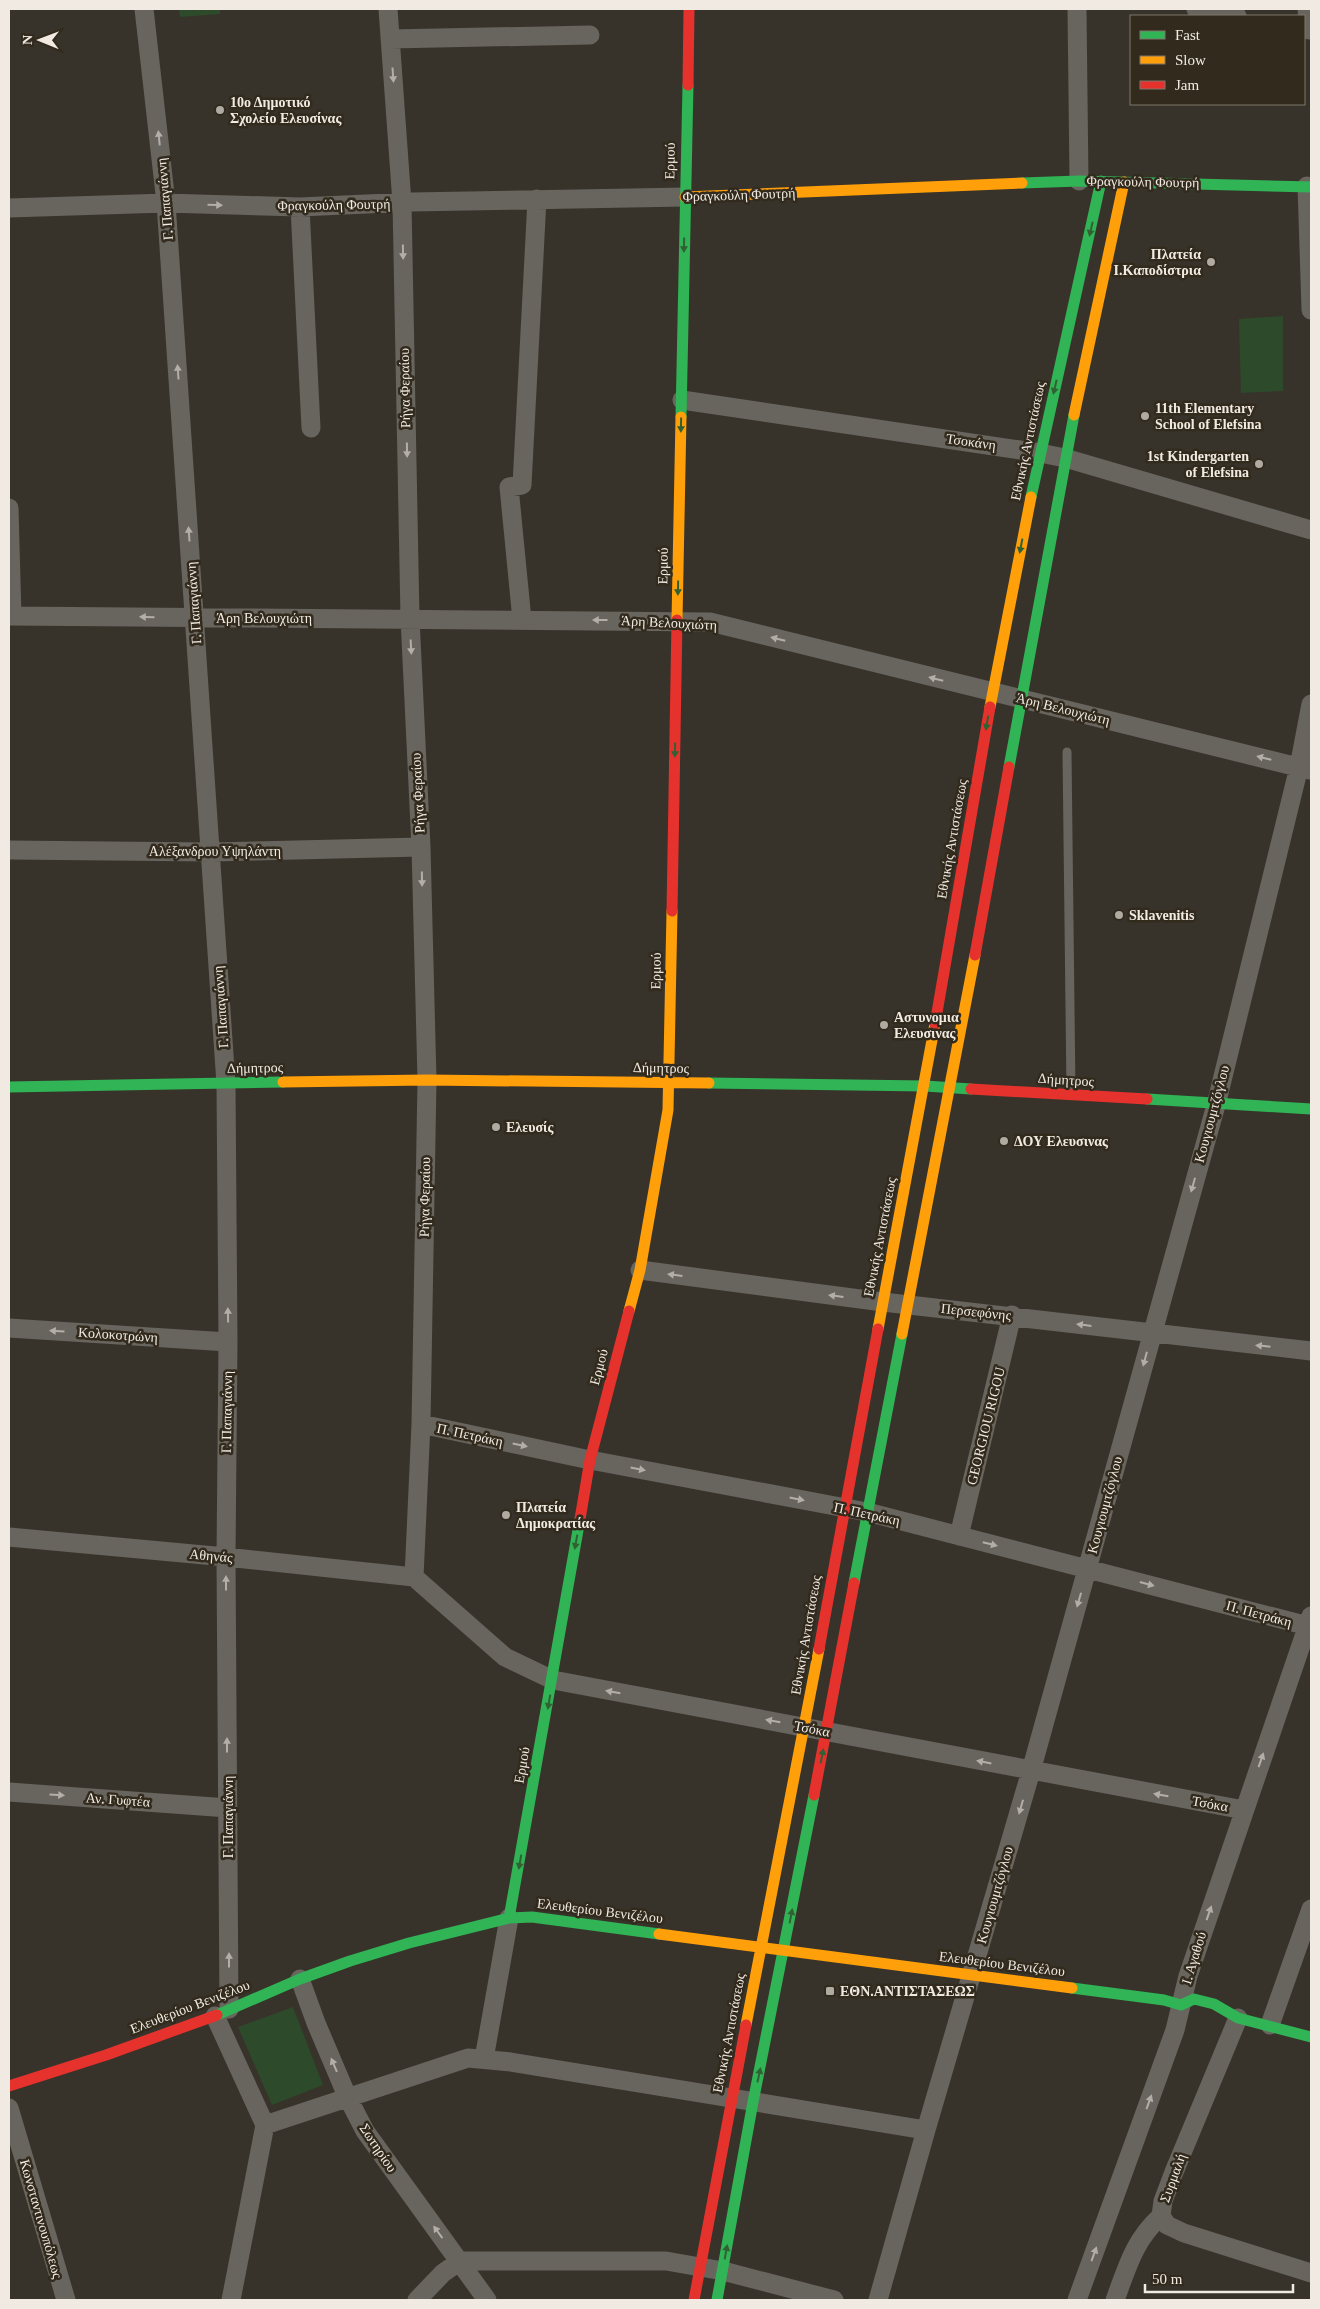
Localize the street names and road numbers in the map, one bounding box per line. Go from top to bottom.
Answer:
street label: Ερμού [662,142,678,180]
street label: Γ. Παπαγιάννη [154,157,176,241]
street label: Φραγκούλη Φουτρή [1086,174,1200,190]
street label: Φραγκούλη Φουτρή [682,186,796,204]
street label: Φραγκούλη Φουτρή [277,197,391,213]
street label: Ρήγα Φεραίου [397,348,413,428]
street label: Εθνικής Αντιστάσεως [1008,380,1048,502]
street label: Τσοκάνη [945,431,997,453]
street label: Ερμού [655,547,671,585]
street label: Γ. Παπαγιάννη [184,561,204,645]
street label: Άρη Βελουχιώτη [216,611,312,626]
street label: Άρη Βελουχιώτη [621,613,717,633]
street label: Άρη Βελουχιώτη [1015,690,1111,728]
street label: Ρήγα Φεραίου [408,752,428,833]
street label: Εθνικής Αντιστάσεως [934,777,970,900]
street label: Αλέξανδρου Υψηλάντη [149,844,281,859]
street label: Ερμού [648,952,664,990]
street label: Γ. Παπαγιάννη [211,965,231,1049]
street label: Δήμητρος [227,1060,284,1076]
street label: Δήμητρος [633,1060,690,1076]
street label: Κουγιουμτζόγλου [1192,1064,1232,1164]
street label: Δήμητρος [1037,1071,1095,1089]
street label: Ρήγα Φεραίου [417,1157,433,1237]
street label: Εθνικής Αντιστάσεως [861,1175,899,1298]
street label: Περσεφόνης [940,1301,1012,1323]
street label: Κολοκοτρώνη [78,1325,158,1345]
street label: Ερμού [587,1347,611,1387]
street label: GEORGIOU RIGOU [964,1366,1008,1486]
street label: Γ. Παπαγιάννη [219,1371,235,1453]
street label: Π. Πετράκη [435,1421,505,1449]
street label: Κουγιουμτζόγλου [1085,1455,1125,1555]
street label: Π. Πετράκη [832,1500,902,1528]
street label: Αθηνάς [189,1547,234,1565]
street label: Εθνικής Αντιστάσεως [788,1573,824,1696]
street label: Π. Πετράκη [1224,1598,1294,1630]
street label: Τσόκα [793,1718,832,1740]
street label: Ερμού [511,1745,533,1785]
street label: Γ. Παπαγιάννη [221,1776,236,1858]
street label: Αν. Γυφτέα [85,1790,151,1810]
street label: Τσόκα [1191,1793,1230,1815]
street label: Κουγιουμτζόγλου [974,1845,1016,1945]
street label: Ελευθερίου Βενιζέλου [536,1896,664,1926]
street label: Ι. Αγαθού [1179,1930,1209,1986]
street label: Ελευθερίου Βενιζέλου [938,1949,1066,1979]
street label: Εθνικής Αντιστάσεως [710,1971,748,2094]
street label: Ελευθερίου Βενιζέλου [128,1977,252,2037]
street label: Σωτηρίου [356,2121,400,2175]
street label: Συρμαλή [1157,2152,1189,2204]
street label: Κωνσταντινουπόλεως [17,2158,65,2281]

